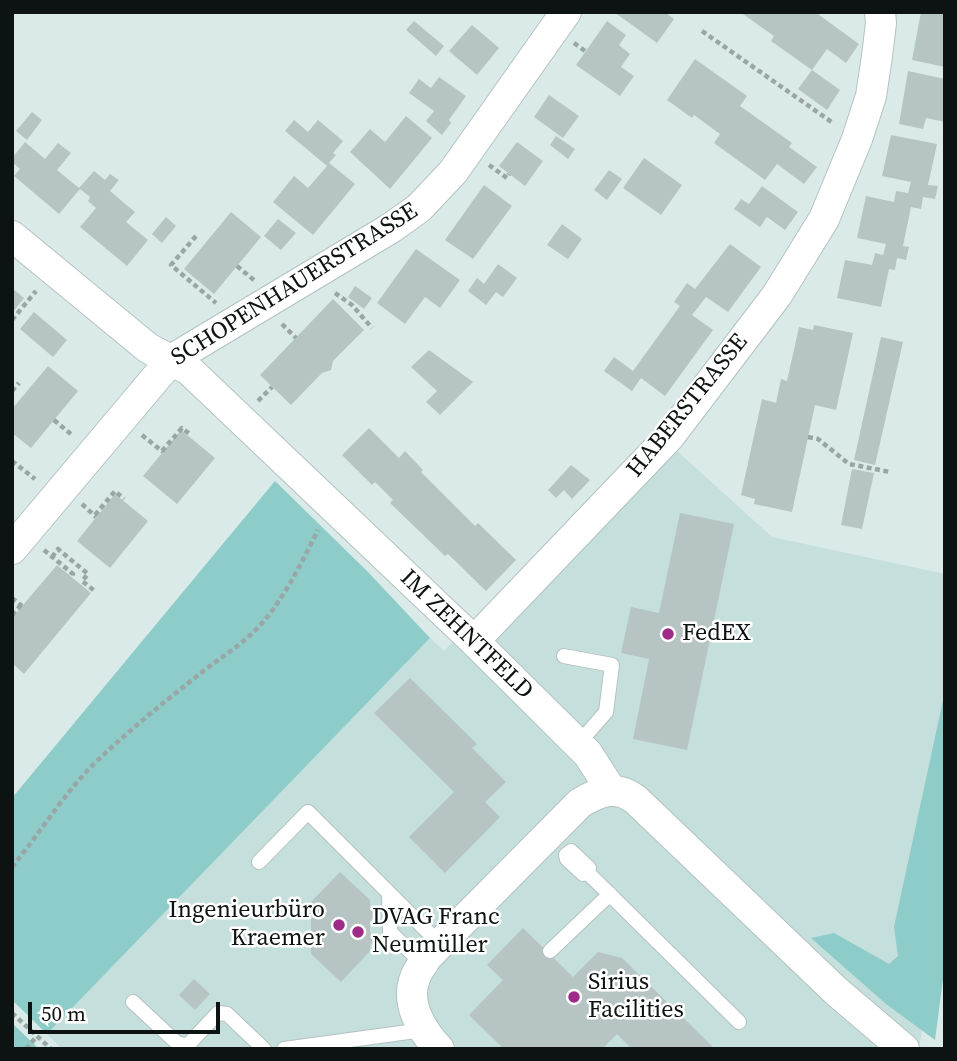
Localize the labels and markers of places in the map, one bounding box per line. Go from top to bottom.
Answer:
place label: FedEX [682,620,751,648]
marker: FedEX [660,626,676,642]
place label: Ingenieurbüro Kraemer [169,897,325,953]
place label: DVAG Franc Neumüller [372,904,500,960]
marker: Ingenieurbüro Kraemer [331,917,347,933]
marker: DVAG Franc Neumüller [350,924,366,940]
place label: Sirius Facilities [588,969,684,1025]
marker: Sirius Facilities [566,989,582,1005]

